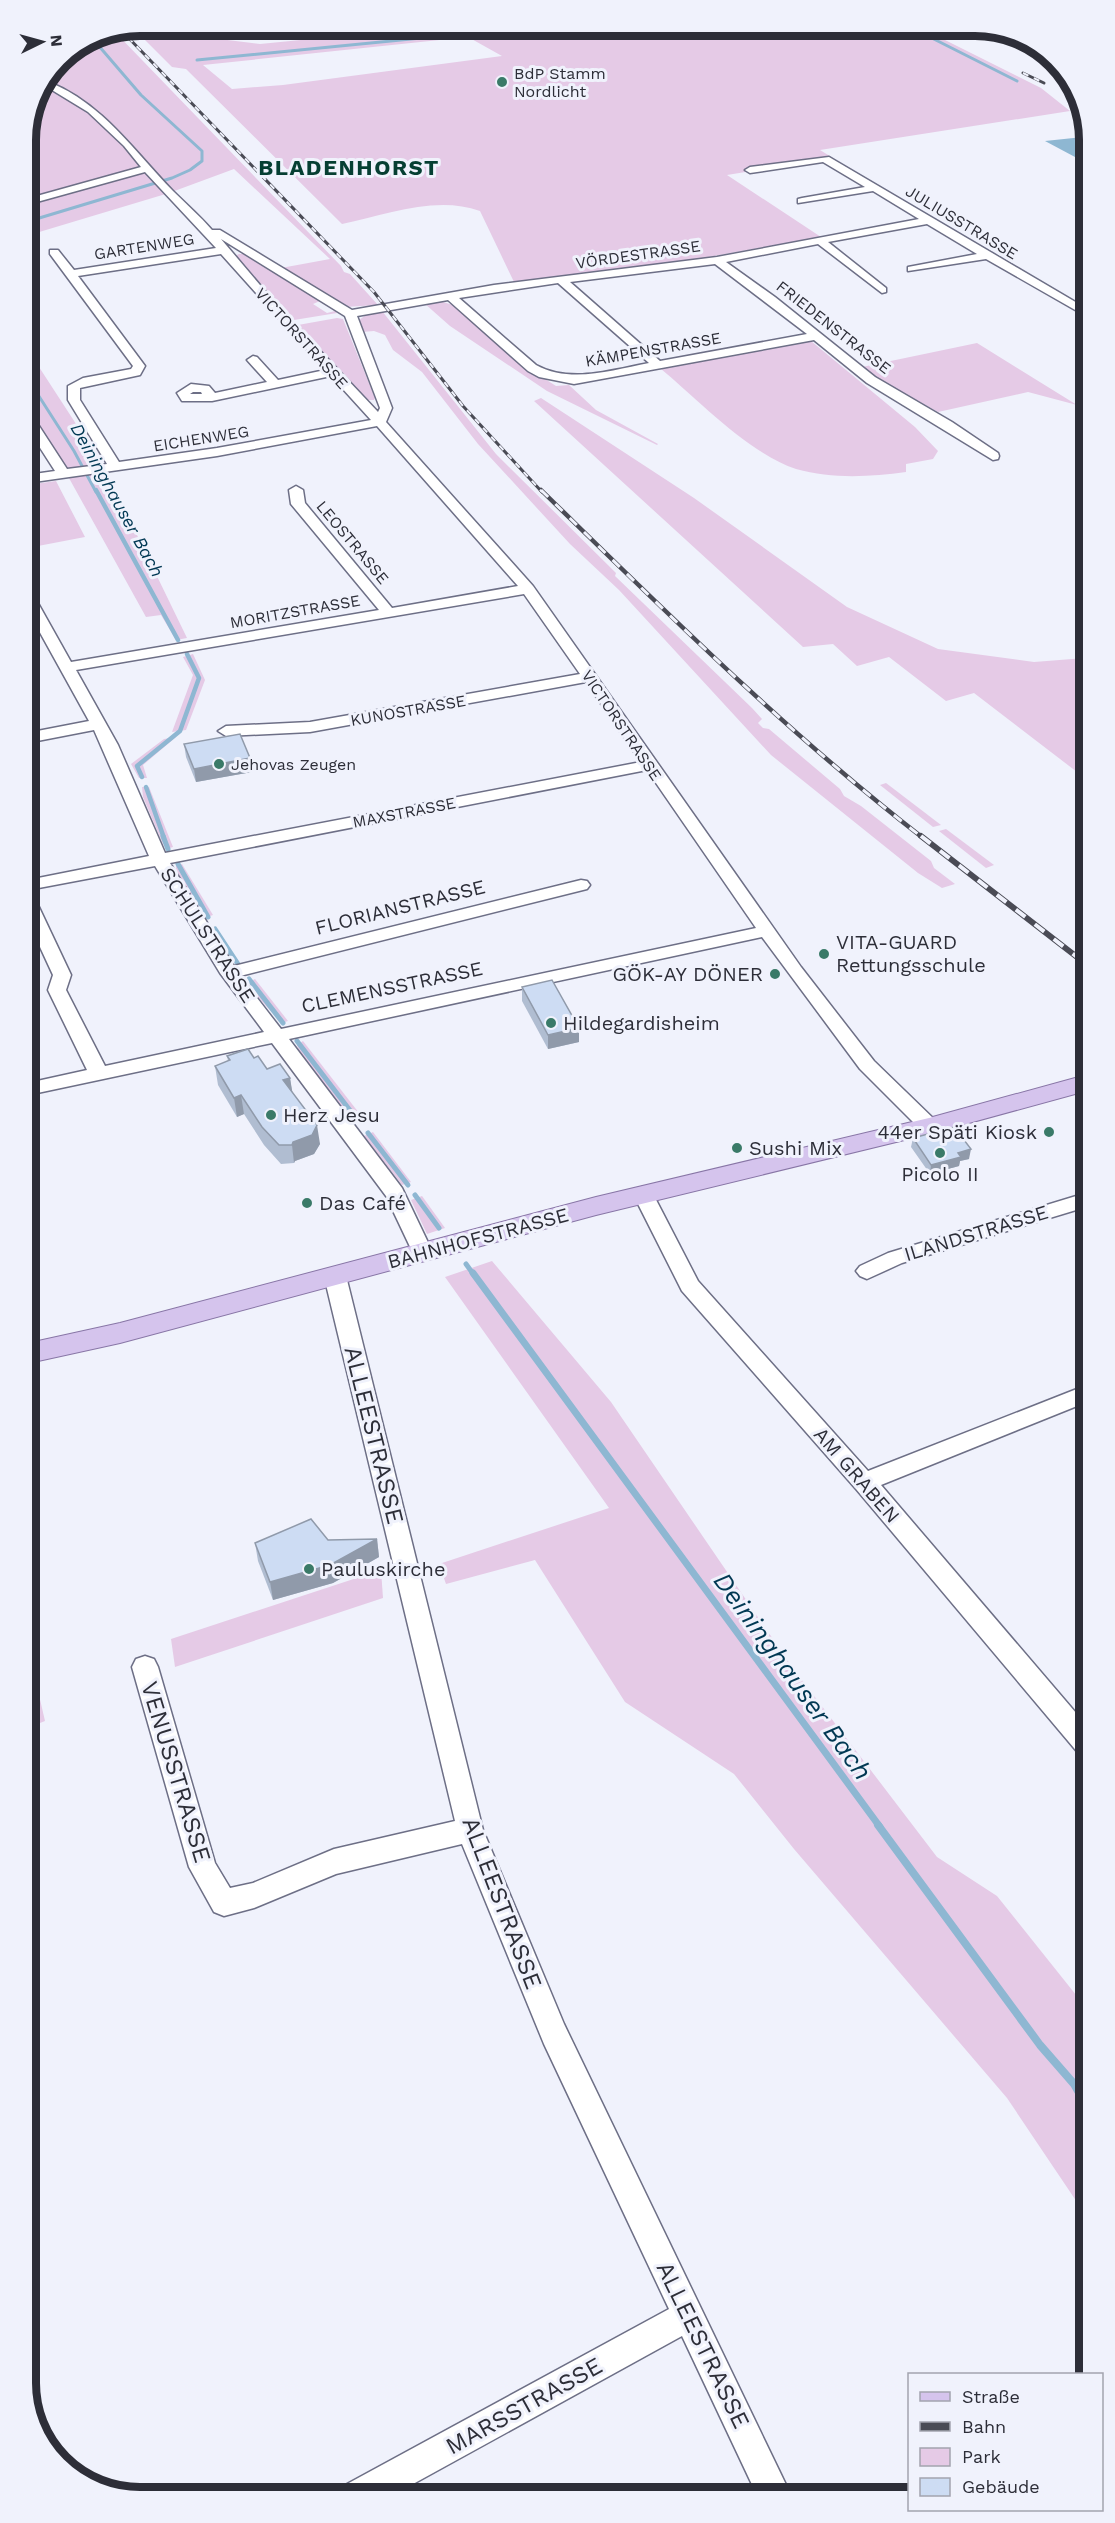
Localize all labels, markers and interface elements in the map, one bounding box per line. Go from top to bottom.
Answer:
north arrow [12,12,72,72]
text: N [46,34,66,47]
place label: BdP Stamm Nordlicht [514,64,606,101]
marker: BdP Stamm Nordlicht [495,75,509,89]
district label: BLADENHORST [258,155,440,180]
street label: JULIUSSTRASSE [902,181,1021,263]
street label: GARTENWEG [93,229,195,264]
street label: VÖRDESTRASSE [575,236,702,273]
street label: FRIEDENSTRASSE [773,277,895,378]
street label: VICTORSTRASSE [251,284,352,393]
street label: KÄMPENSTRASSE [584,328,723,371]
water label: Deininghauser Bach [66,419,168,580]
street label: EICHENWEG [152,422,250,455]
street label: LEOSTRASSE [312,497,393,588]
street label: MORITZSTRASSE [228,591,362,632]
street label: VICTORSTRASSE [578,666,666,784]
street label: KUNOSTRASSE [349,691,467,730]
place label: Jehovas Zeugen [231,755,356,774]
marker: Jehovas Zeugen [212,757,226,771]
street label: MAXSTRASSE [351,793,457,832]
street label: SCHULSTRASSE [155,863,261,1007]
street label: FLORIANSTRASSE [312,874,488,940]
place label: VITA-GUARD Rettungsschule [836,930,986,977]
marker: VITA-GUARD Rettungsschule [817,947,831,961]
street label: CLEMENSSTRASSE [299,956,485,1018]
place label: GÖK-AY DÖNER [612,962,763,986]
marker: GÖK-AY DÖNER [768,967,782,981]
place label: Hildegardisheim [563,1011,720,1035]
marker: Hildegardisheim [544,1016,558,1030]
place label: Herz Jesu [283,1103,380,1127]
marker: Herz Jesu [264,1108,278,1122]
place label: 44er Späti Kiosk [877,1120,1037,1144]
marker: 44er Späti Kiosk [1042,1125,1056,1139]
place label: Sushi Mix [749,1136,842,1160]
marker: Sushi Mix [730,1141,744,1155]
marker: Picolo II [933,1146,947,1160]
place label: Picolo II [901,1162,979,1186]
place label: Das Café [319,1191,406,1215]
marker: Das Café [300,1196,314,1210]
street label: ILANDSTRASSE [901,1200,1051,1266]
street label: BAHNHOFSTRASSE [385,1202,571,1274]
street label: ALLEESTRASSE [338,1343,410,1527]
street label: AM GRABEN [809,1422,905,1528]
place label: Pauluskirche [321,1557,445,1581]
marker: Pauluskirche [302,1562,316,1576]
water label: Deininghauser Bach [708,1566,878,1786]
street label: VENUSSTRASSE [135,1678,217,1866]
street label: ALLEESTRASSE [456,1813,548,1993]
street label: ALLEESTRASSE [651,2257,755,2433]
street label: MARSSTRASSE [441,2351,607,2461]
legend [908,2373,1103,2511]
text: Straße [962,2386,1020,2407]
text: Bahn [962,2416,1006,2437]
text: Park [962,2446,1001,2467]
text: Gebäude [962,2476,1040,2497]

